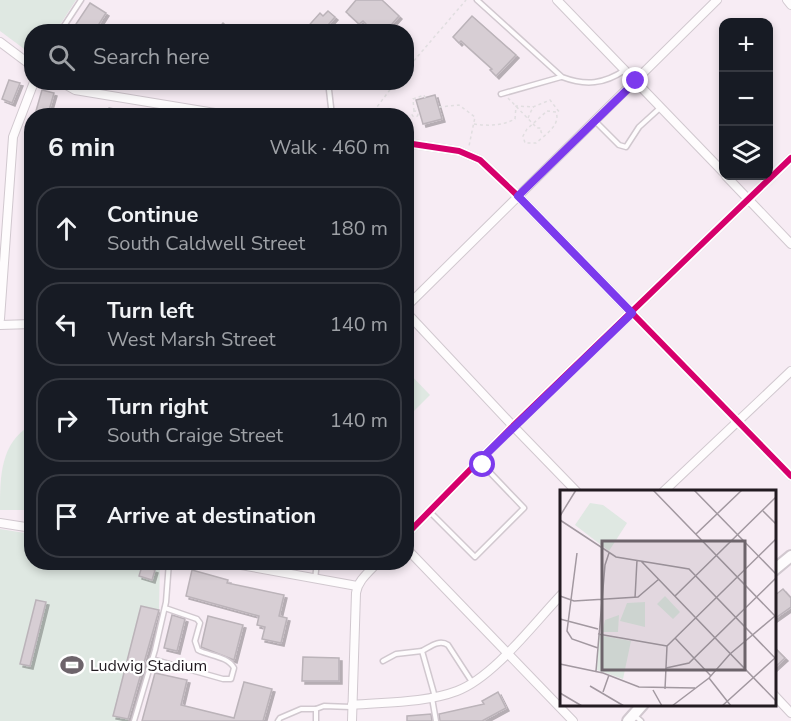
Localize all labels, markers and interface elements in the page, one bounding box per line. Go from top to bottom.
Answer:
map controls [719,18,773,180]
button: + [719,18,773,72]
search box [24,24,414,90]
icon: search [45,41,78,74]
text: Search here [93,42,210,72]
route end [622,67,648,93]
button: − [719,72,773,126]
button: layers [719,126,773,180]
text: 6 min [48,130,115,165]
text: Walk · 460 m [270,134,390,161]
text: Continue [107,200,198,230]
icon: ahead [50,212,83,245]
text: 180 m [330,215,388,242]
text: South Caldwell Street [107,230,305,257]
text: Turn left [107,296,194,326]
icon: left [50,308,83,341]
text: 140 m [330,311,388,338]
text: West Marsh Street [107,326,276,353]
text: Turn right [107,392,208,422]
icon: right [50,404,83,437]
text: 140 m [330,407,388,434]
text: South Craige Street [107,422,283,449]
route start [469,451,495,477]
inset map [560,490,776,706]
icon: arrive [50,500,83,533]
text: Arrive at destination [107,501,316,531]
sports icon: Ludwig Stadium [59,652,85,678]
place label: Ludwig Stadium [90,655,207,677]

